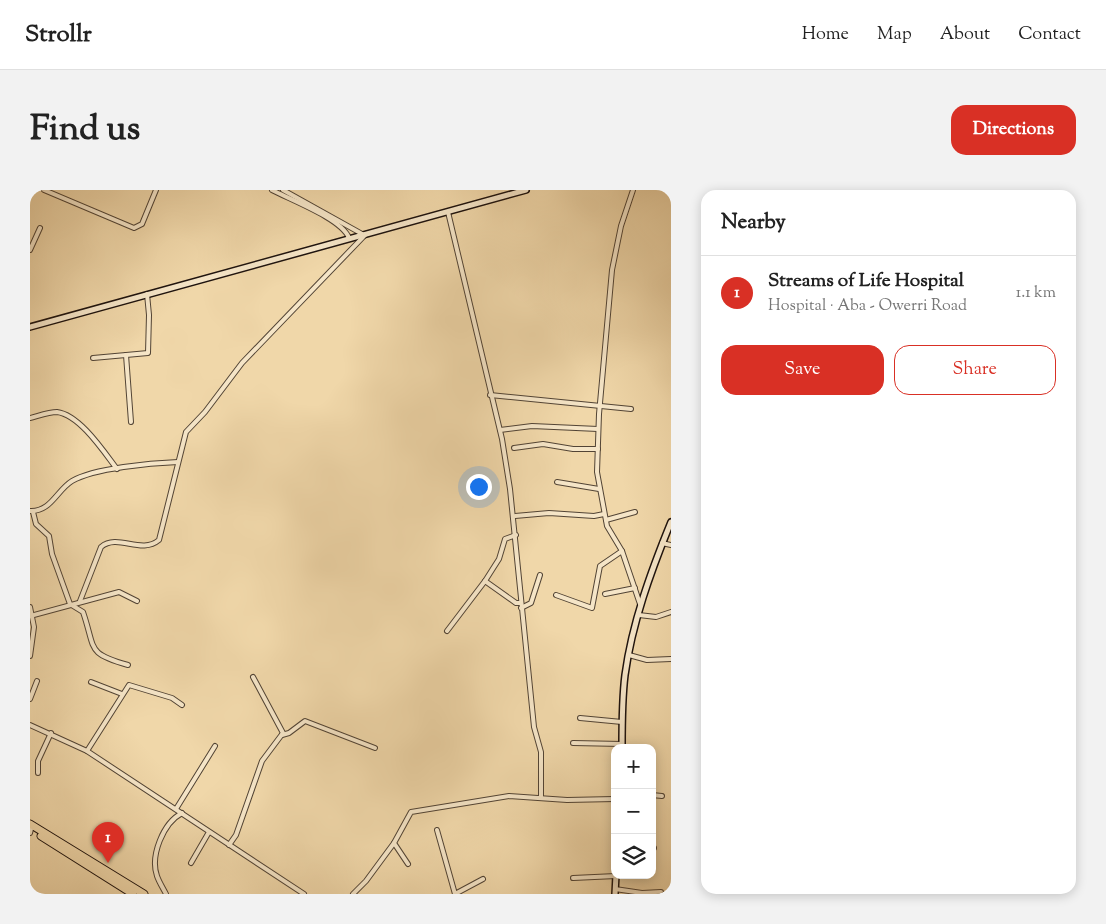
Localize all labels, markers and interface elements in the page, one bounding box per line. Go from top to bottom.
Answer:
text: Strollr [25,18,92,52]
text: Home [802,22,849,48]
text: Map [877,22,912,48]
text: About [940,22,990,48]
text: Contact [1018,22,1081,48]
text: Find us [30,105,140,156]
button: Directions [951,105,1076,155]
text: Nearby [721,208,786,238]
text: Streams of Life Hospital [768,268,964,295]
text: 1 [734,282,740,305]
text: 1.1 km [1016,282,1056,305]
text: Hospital · Aba - Owerri Road [768,295,967,318]
button: Save [721,345,884,395]
button: Share [894,345,1056,395]
your location [466,474,492,500]
map controls [611,744,656,879]
button: + [611,744,656,789]
button: − [611,789,656,834]
pin: 1 [92,822,124,863]
button: layers [611,834,656,879]

